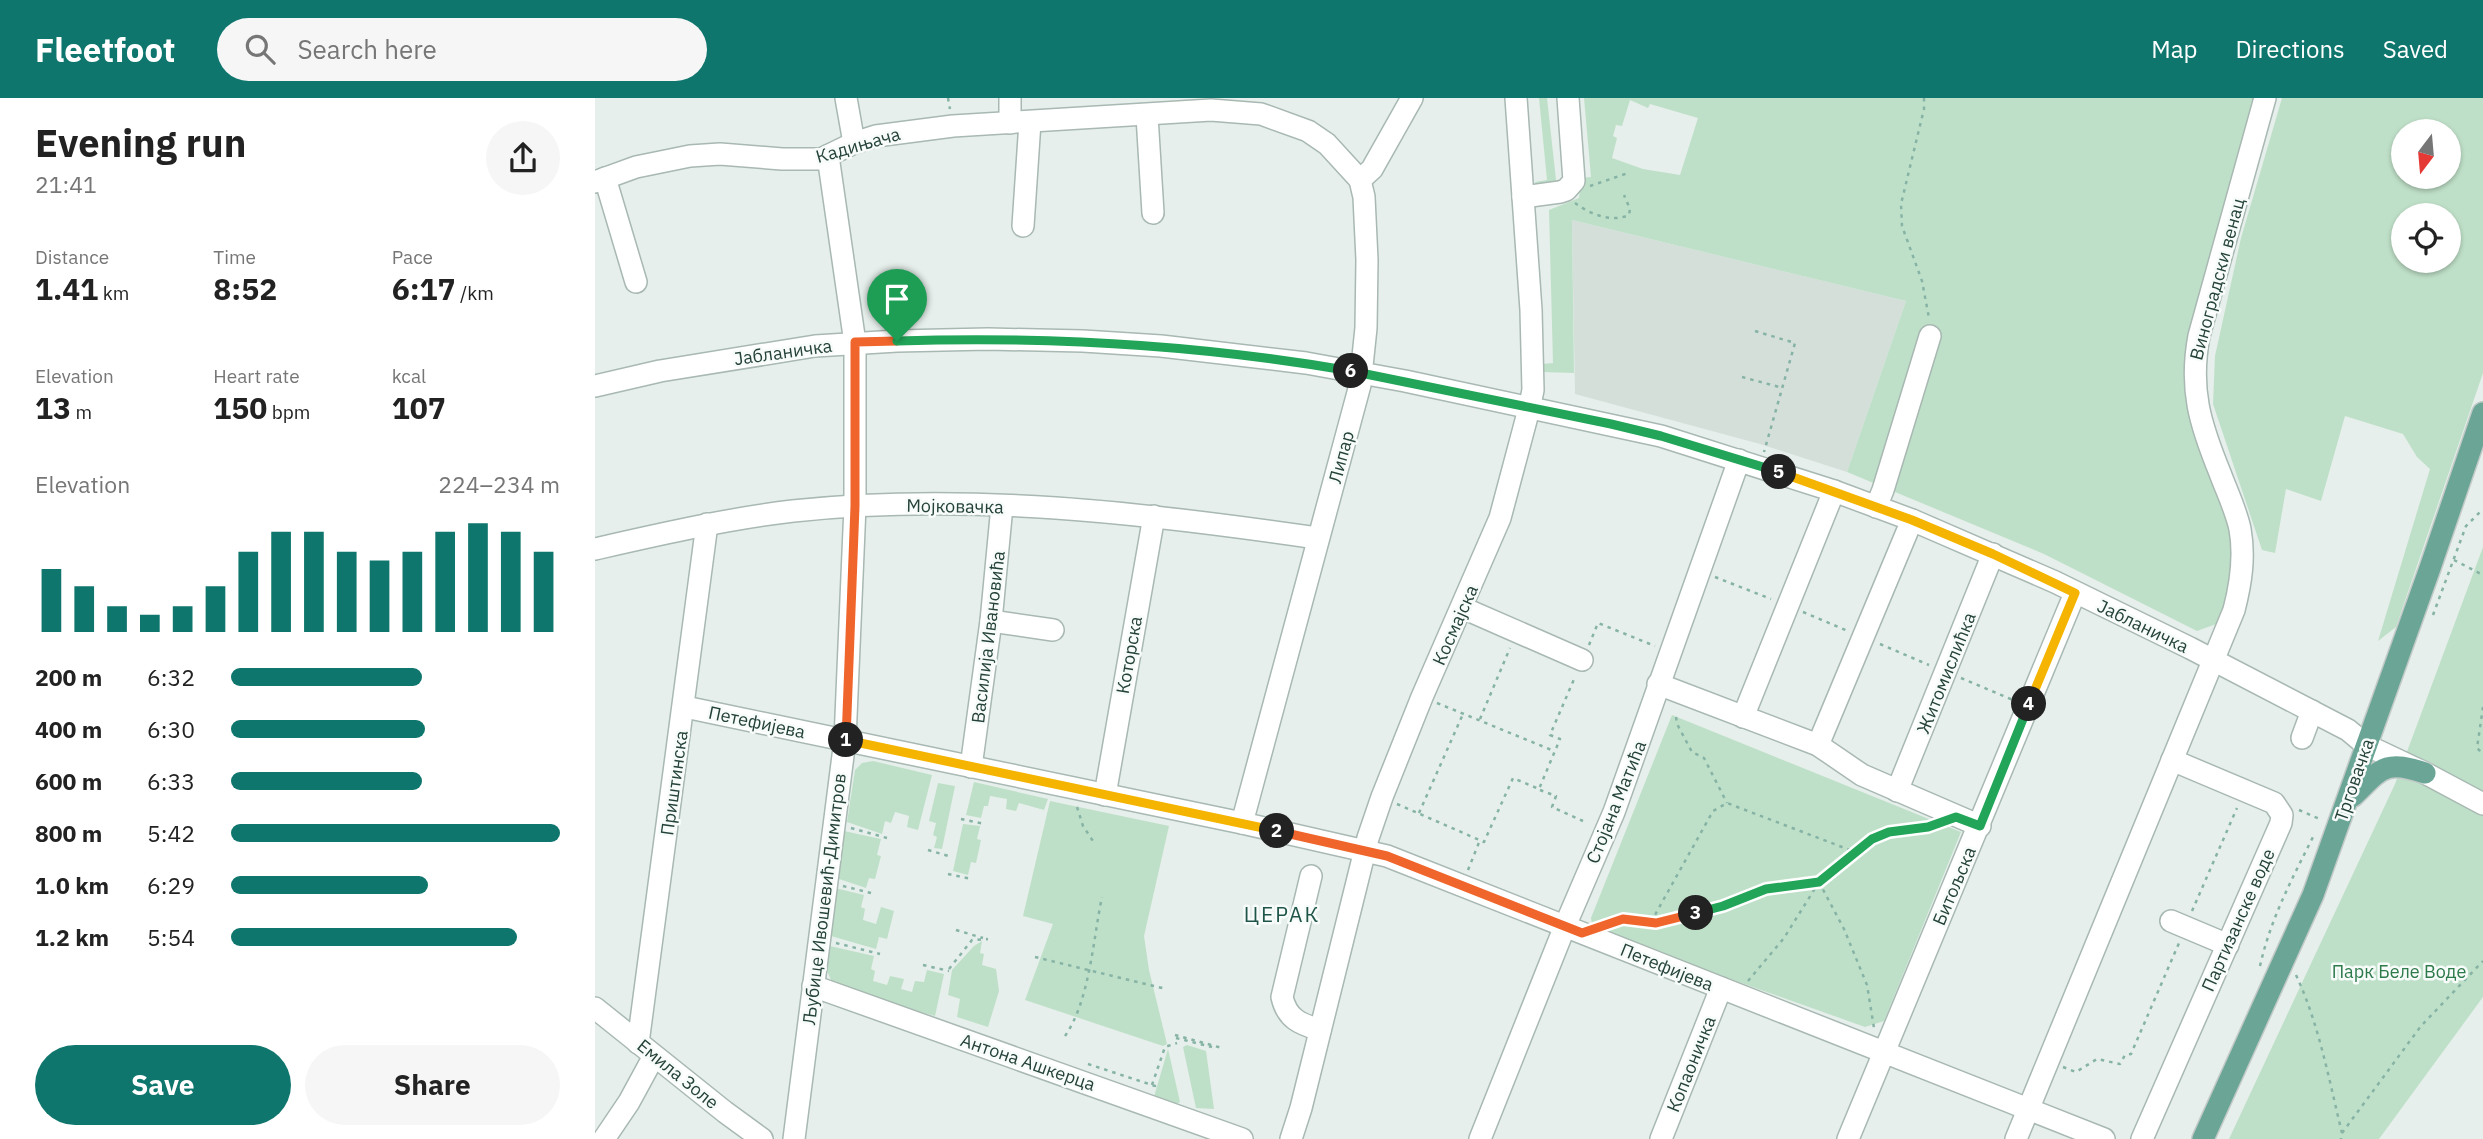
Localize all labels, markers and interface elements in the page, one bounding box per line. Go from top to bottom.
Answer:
search box [217,18,707,81]
text: Fleetfoot [35,28,175,71]
icon: search [241,30,279,68]
text: Search here [297,32,437,66]
text: Map [2151,33,2197,65]
text: Directions [2235,33,2345,65]
text: Saved [2383,33,2448,65]
text: Evening run [35,118,246,167]
north arrow [2391,119,2461,189]
map controls [2391,119,2461,273]
button: share [486,121,560,195]
street label: Кадињача [813,122,903,168]
text: 21:41 [35,169,97,199]
street label: Виноградски венац [2184,195,2250,363]
button: locate [2391,203,2461,273]
text: Distance [35,245,109,269]
text: Time [213,245,256,269]
text: Pace [392,245,433,269]
text: 1.41 [35,269,98,308]
text: 8:52 [213,269,277,308]
text: 6:17 [392,269,456,308]
pin [867,269,927,341]
icon: arrive [878,280,916,318]
text: km [98,281,129,305]
text: /km [456,281,494,305]
street label: Јабланичка [732,334,834,370]
pin: 6 [1333,354,1369,388]
text: 6 [1345,358,1356,382]
text: Elevation [35,364,114,388]
text: Heart rate [213,364,300,388]
text: kcal [392,364,426,388]
text: 13 [35,388,71,427]
text: 150 [213,388,267,427]
text: 107 [392,388,446,427]
text: m [71,400,92,424]
text: bpm [267,400,310,424]
street label: Липар [1323,428,1359,486]
pin: 5 [1761,454,1797,490]
text: 5 [1773,459,1784,483]
text: Elevation [35,469,130,499]
text: 224–234 m [438,469,560,499]
street label: Мојковачка [906,494,1004,518]
street label: Василија Ивановића [966,549,1010,725]
street label: Космајска [1427,581,1483,669]
street label: Јабланичка [2093,594,2193,658]
street label: Житомислићка [1911,609,1981,737]
street label: Которска [1111,614,1147,696]
text: 200 m [35,662,102,692]
text: 6:32 [147,662,195,692]
pin: 4 [2011,686,2047,722]
text: 4 [2023,691,2034,715]
street label: Петефијева [707,701,808,744]
text: 400 m [35,714,102,744]
text: 6:30 [147,714,195,744]
pin: 1 [828,722,863,758]
text: 1 [840,727,851,751]
street label: Приштинска [655,729,693,837]
street label: Трговачка [2329,735,2379,824]
street label: Стојана Матића [1581,737,1651,867]
text: 600 m [35,766,102,796]
text: 6:33 [147,766,195,796]
street label: Љубице Ивошевић-Димитров [797,772,851,1026]
pin: 2 [1259,814,1295,848]
text: 800 m [35,818,102,848]
text: 5:42 [147,818,195,848]
text: 2 [1271,818,1282,842]
street label: Битољска [1927,843,1981,929]
street label: Партизанске воде [2196,845,2280,995]
text: 1.0 km [35,870,109,900]
text: 6:29 [147,870,195,900]
pin: 3 [1679,896,1713,930]
district label: ЦЕРАК [1244,900,1320,928]
text: 3 [1690,900,1701,924]
text: 1.2 km [35,922,109,952]
text: 5:54 [147,922,195,952]
street label: Петефијева [1617,938,1717,996]
park label: Парк Беле Воде [2332,960,2466,983]
street label: Копаоничка [1661,1012,1721,1115]
street label: Антона Ашкерца [958,1028,1099,1096]
street label: Емила Золе [633,1034,724,1114]
button: Save [35,1045,291,1125]
button: Share [305,1045,560,1125]

